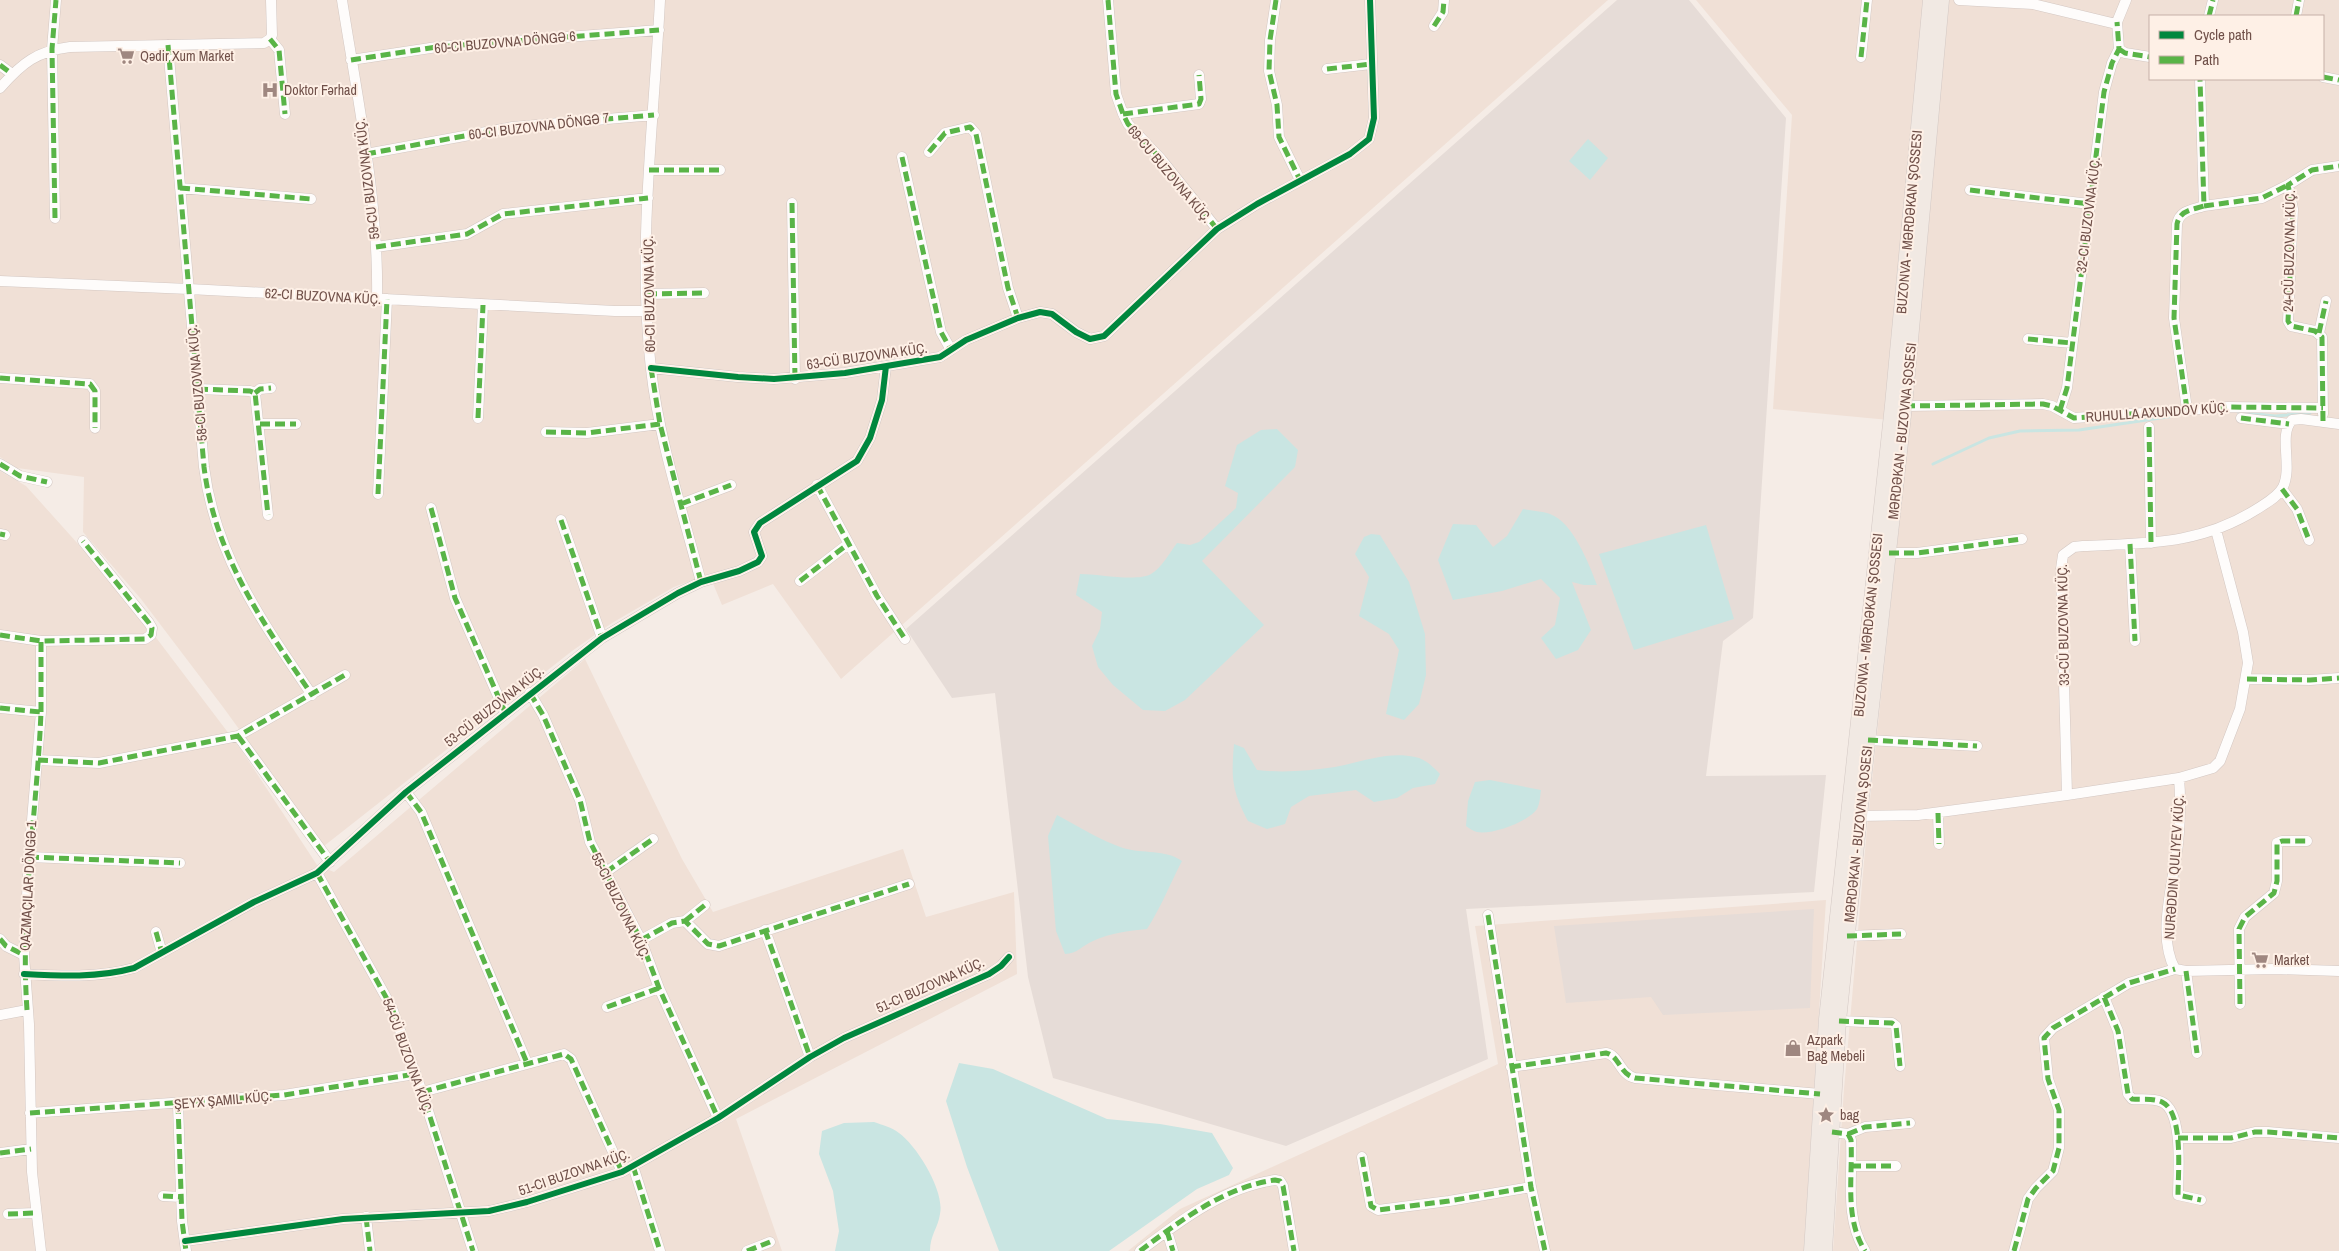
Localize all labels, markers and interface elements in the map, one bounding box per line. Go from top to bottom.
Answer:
legend [2149,15,2324,80]
text: Cycle path [2194,24,2252,45]
street label: 60-CI BUZOVNA DÖNGƏ 6 [434,27,576,57]
supermarket icon: Qədir Xum Market [116,46,136,66]
place label: Qədir Xum Market [140,47,234,65]
text: Path [2194,49,2219,70]
hospital icon: Doktor Fərhad [260,80,280,100]
place label: Doktor Fərhad [284,81,357,99]
street label: 60-CI BUZOVNA DÖNGƏ 7 [468,108,610,144]
street label: 59-CU BUZOVNA KÜÇ. [351,117,383,241]
street label: 69-CU BUZOVNA KÜÇ. [1124,122,1216,226]
street label: BUZONVA - MƏRDƏKAN ŞOSSESI [1892,129,1926,315]
street label: 32-CI BUZOVNA KÜÇ. [2072,156,2104,274]
street label: 24-CÜ BUZOVNA KÜÇ. [2279,190,2299,312]
street label: 60-CI BUZOVNA KÜÇ. [639,235,659,353]
street label: 62-CI BUZOVNA KÜÇ. [264,284,382,308]
street label: 58-CI BUZOVNA KÜÇ. [183,324,211,442]
street label: 63-CÜ BUZOVNA KÜÇ. [805,339,929,373]
street label: MƏRDƏKAN - BUZOVNA ŞOSESI [1884,342,1920,520]
street label: RUHULLA AXUNDOV KÜÇ. [2085,398,2229,426]
street label: BUZONVA - MƏRDƏKAN ŞOSSESI [1849,532,1887,718]
street label: 33-CÜ BUZOVNA KÜÇ. [2053,564,2073,686]
street label: 53-CÜ BUZOVNA KÜÇ. [440,661,548,751]
street label: MƏRDƏKAN - BUZOVNA ŞOSESI [1840,745,1876,923]
street label: NURƏDDIN QULIYEV KÜÇ. [2160,794,2188,940]
street label: QAZMAÇILAR DÖNGƏ 1 [16,820,40,952]
street label: 55-CI BUZOVNA KÜÇ. [587,850,655,962]
supermarket icon: Market [2250,950,2270,970]
place label: Market [2274,951,2309,969]
street label: 51-CI BUZOVNA KÜÇ. [873,953,987,1017]
street label: 54-CÜ BUZOVNA KÜÇ. [379,996,437,1116]
place label: Azpark Bağ Mebeli [1806,1031,1865,1065]
shop icon: Azpark Bağ Mebeli [1783,1038,1803,1058]
street label: ŞEYX ŞAMIL KÜÇ. [173,1087,273,1113]
place icon: bag [1816,1105,1836,1125]
place label: bag [1840,1106,1860,1124]
street label: 51-CI BUZOVNA KÜÇ. [516,1144,632,1200]

